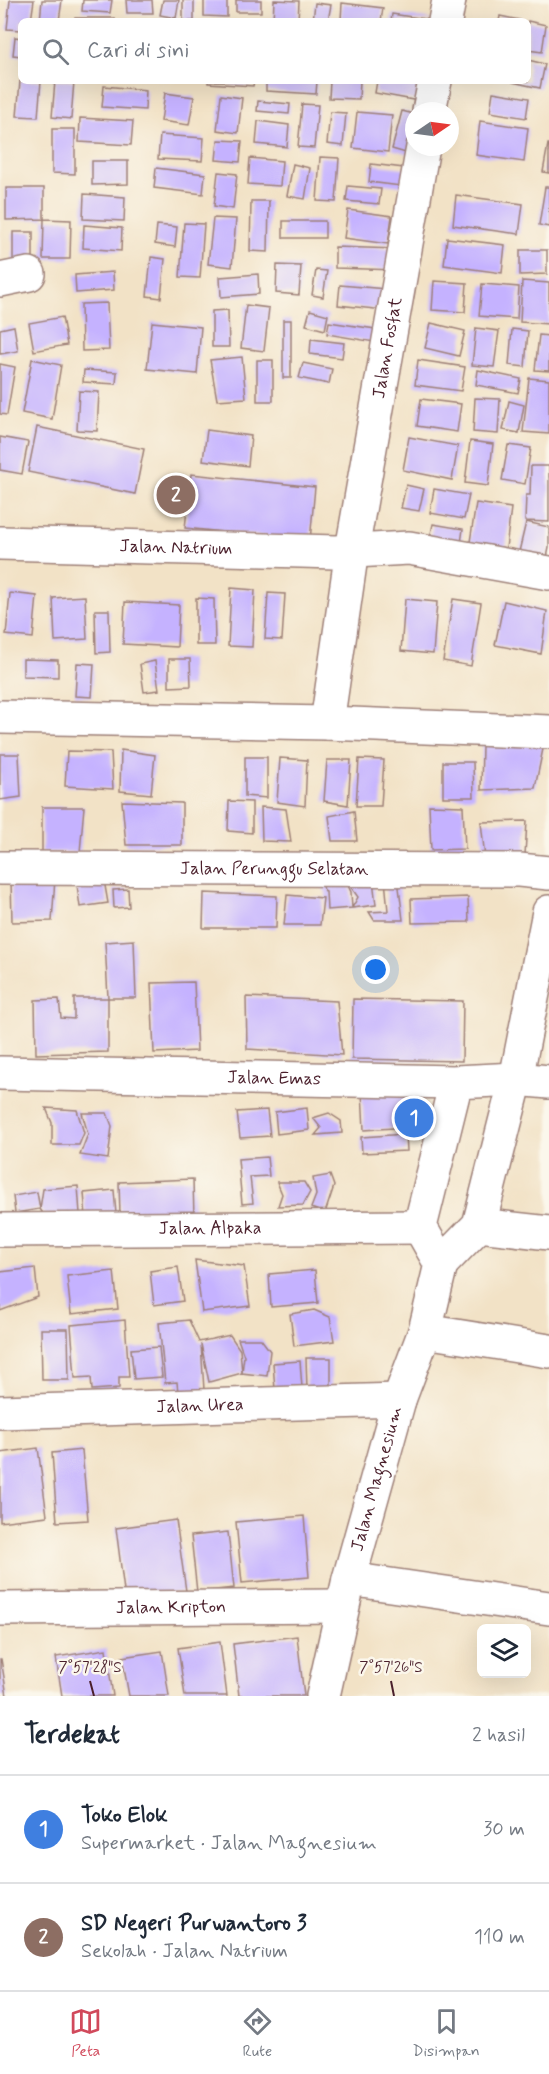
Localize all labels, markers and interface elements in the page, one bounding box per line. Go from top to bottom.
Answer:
search box [18,18,531,84]
icon: search [39,35,72,68]
text: Cari di sini [87,37,189,65]
north arrow [405,102,459,156]
street label: Jalan Fosfat [367,295,408,400]
pin: 2 [156,472,195,518]
street label: Jalan Natrium [119,534,233,561]
street label: Jalan Perunggu Selatan [180,857,368,883]
your location [361,955,390,984]
street label: Jalan Emas [227,1065,321,1091]
pin: 1 [394,1096,434,1140]
street label: Jalan Alpaka [158,1216,262,1241]
street label: Jalan Urea [156,1393,244,1419]
street label: Jalan Magnesium [345,1403,409,1554]
street label: Jalan Kripton [116,1595,226,1620]
map controls [477,1624,531,1678]
button: layers [477,1624,531,1678]
text: 7°57'28"S [58,1658,122,1678]
text: 7°57'26"S [359,1658,423,1678]
text: Terdekat [24,1718,120,1752]
text: 2 hasil [472,1722,525,1749]
text: Toko Elok [81,1802,168,1830]
text: 1 [39,1816,48,1843]
text: 30 m [483,1816,525,1843]
text: Supermarket · Jalan Magnesium [81,1830,377,1857]
text: SD Negeri Purwantoro 3 [81,1910,307,1938]
text: 2 [39,1924,48,1951]
text: 110 m [474,1924,525,1951]
text: Sekolah · Jalan Natrium [81,1938,288,1965]
tab: Peta [69,2005,102,2062]
tab: Rute [241,2005,274,2062]
tab: Disimpan [412,2005,480,2062]

